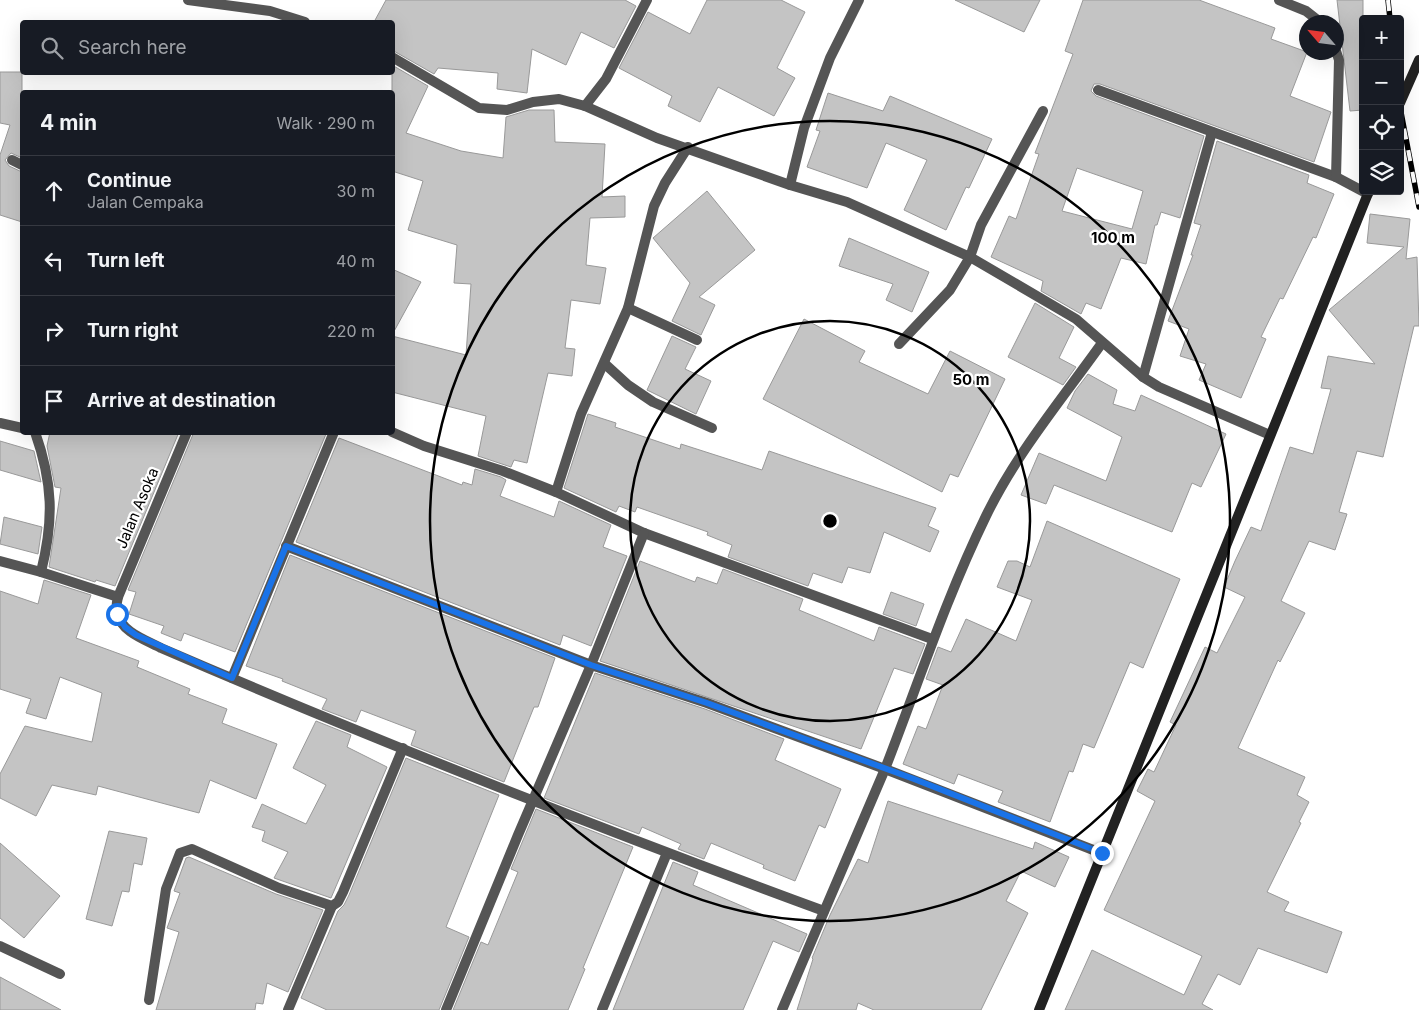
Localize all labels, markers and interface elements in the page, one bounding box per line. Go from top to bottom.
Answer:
north arrow [1299,15,1344,60]
map controls [1359,15,1404,195]
button: + [1359,15,1404,60]
search box [20,20,395,75]
icon: search [38,34,66,62]
text: Search here [78,36,187,59]
button: − [1359,60,1404,105]
button: locate [1359,105,1404,150]
text: 4 min [40,110,97,135]
text: Walk · 290 m [277,113,375,133]
button: layers [1359,150,1404,195]
text: Continue [87,169,172,192]
icon: ahead [40,177,68,205]
text: 30 m [337,181,375,201]
text: Jalan Cempaka [87,192,204,212]
text: 100 m [1091,228,1135,247]
icon: left [40,247,68,275]
text: Turn left [87,249,165,272]
text: 40 m [336,251,375,271]
icon: right [40,317,68,345]
text: Turn right [87,319,178,342]
text: 220 m [327,321,375,341]
text: 50 m [953,370,989,389]
icon: arrive [40,387,68,415]
text: Arrive at destination [87,389,276,412]
street label: Jalan Asoka [111,465,163,551]
centre of rings [821,512,839,530]
route start [106,603,129,626]
route end [1091,842,1114,865]

